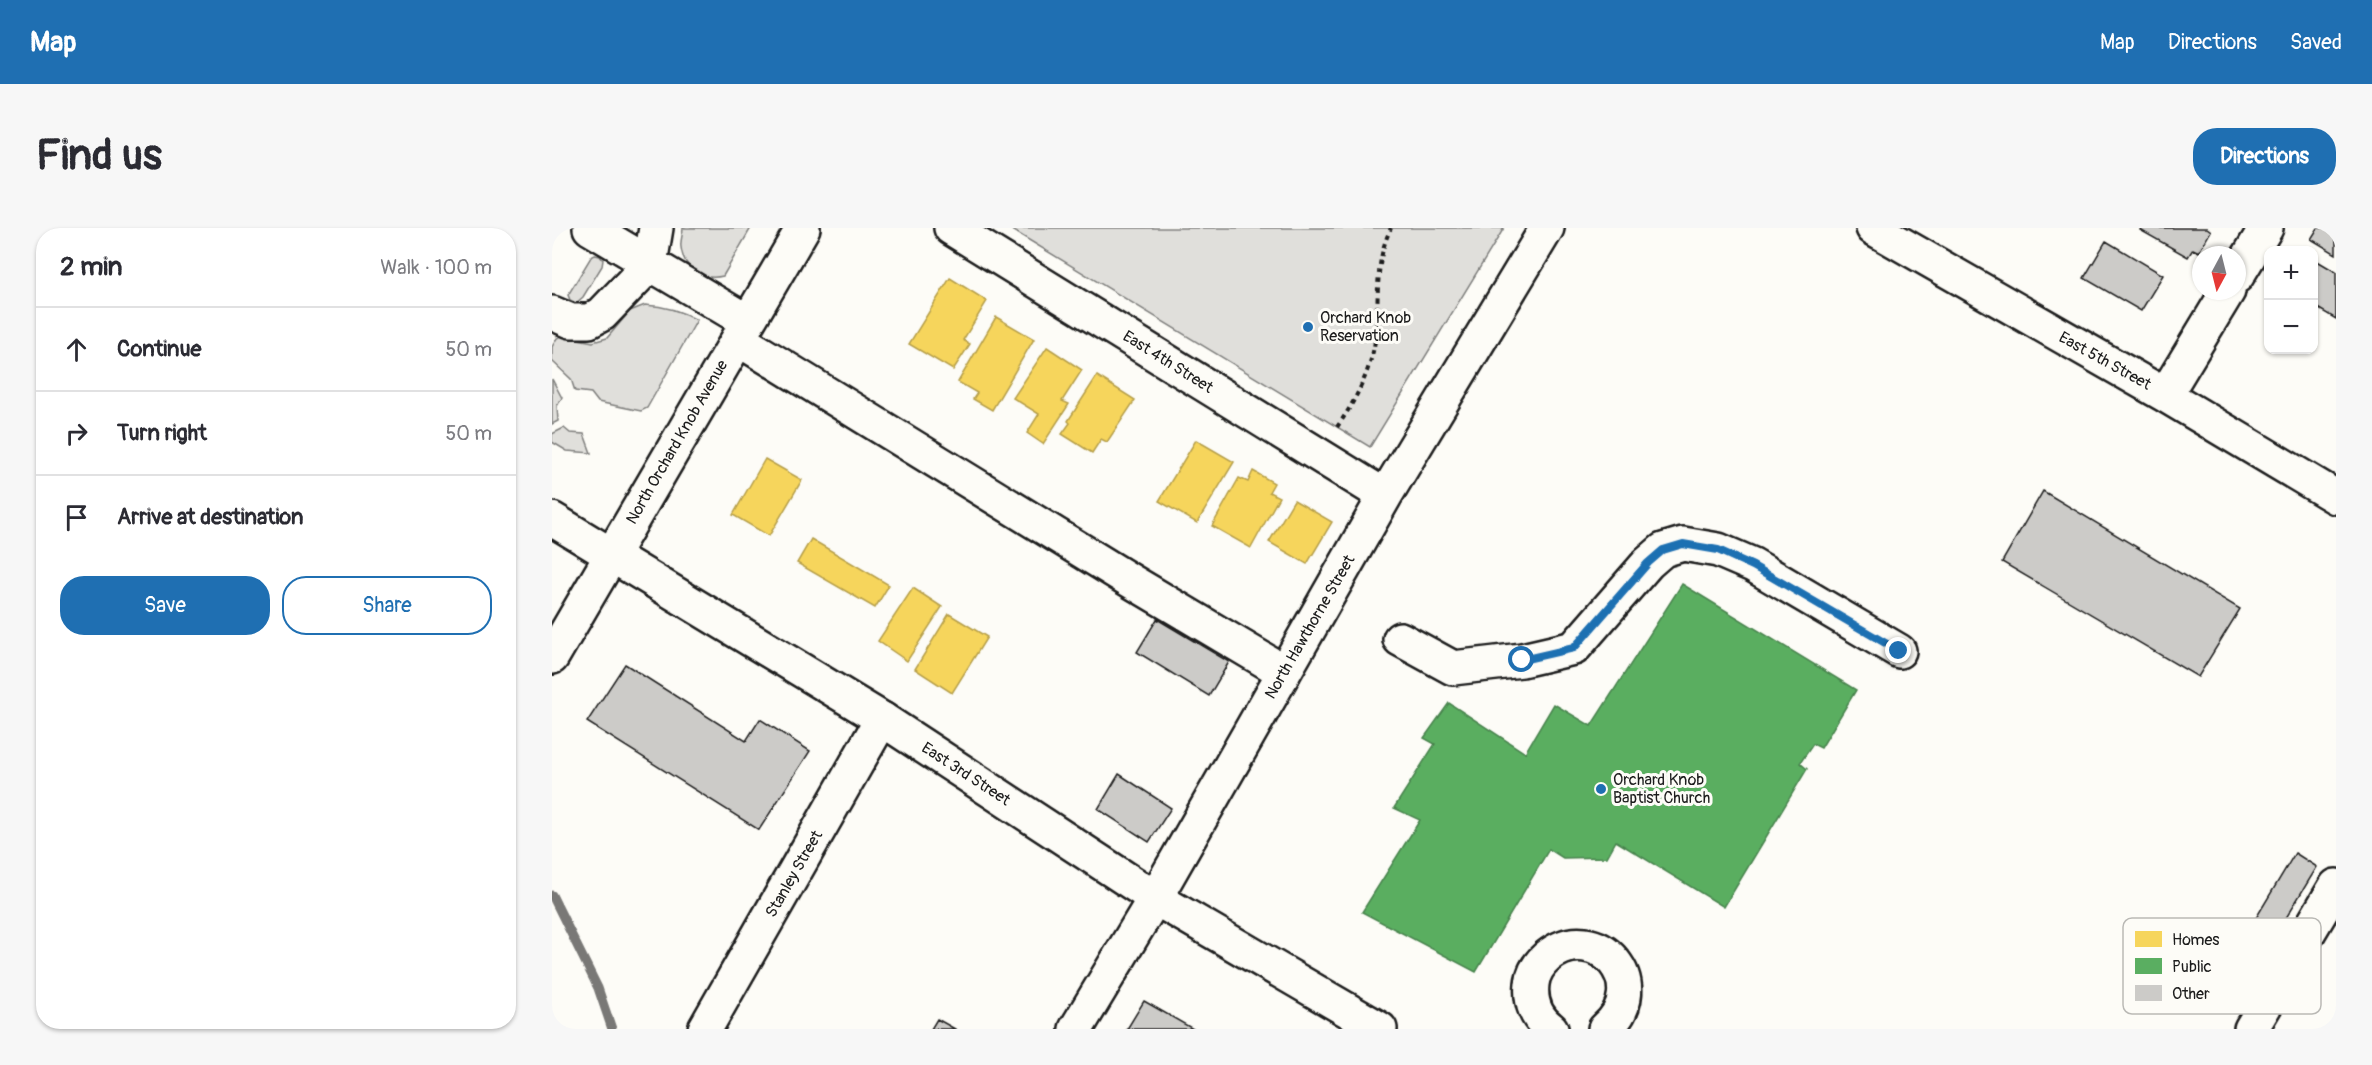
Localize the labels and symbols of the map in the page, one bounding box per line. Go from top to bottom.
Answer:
north arrow [2192,246,2246,300]
place label: Orchard Knob Reservation [1320,308,1411,346]
marker: Orchard Knob Reservation [1301,320,1315,334]
street label: East 4th Street [1119,326,1217,398]
street label: East 5th Street [2055,327,2155,395]
street label: North Orchard Knob Avenue [622,356,732,528]
street label: North Hawthorne Street [1261,551,1360,703]
route end [1885,637,1911,663]
route start [1508,646,1534,672]
street label: East 3rd Street [918,738,1015,810]
place label: Orchard Knob Baptist Church [1613,770,1710,808]
marker: Orchard Knob Baptist Church [1594,782,1608,796]
street label: Stanley Street [761,826,827,921]
legend [2123,918,2321,1014]
text: Homes [2172,930,2220,950]
text: Public [2172,957,2212,977]
text: Other [2172,984,2210,1004]

